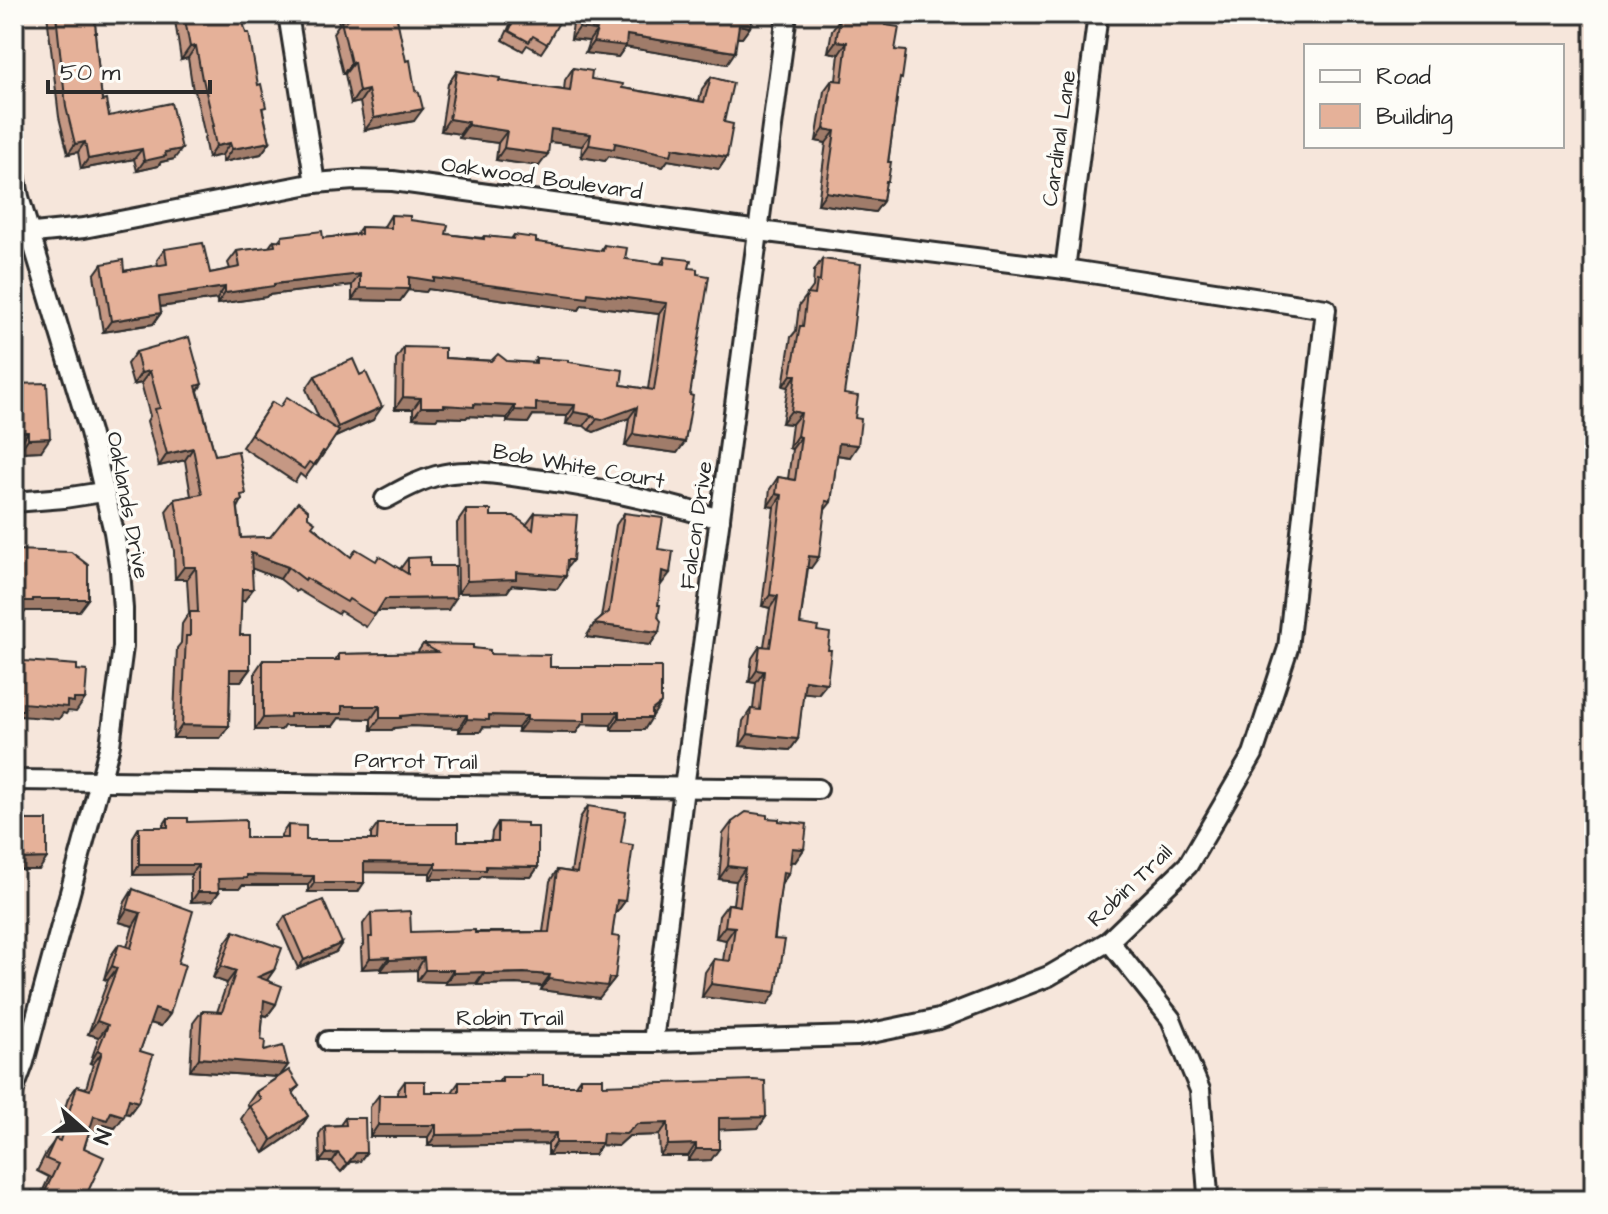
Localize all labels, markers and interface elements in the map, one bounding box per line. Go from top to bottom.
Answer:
scale bar [48,44,210,94]
legend [1304,44,1564,148]
text: 50 m [60,56,121,90]
text: Road [1376,60,1431,94]
street label: Cardinal Lane [1035,68,1084,208]
text: Building [1376,100,1453,135]
street label: Oakwood Boulevard [439,149,644,208]
street label: Oaklands Drive [98,429,157,582]
street label: Bob White Court [490,436,667,497]
street label: Falcon Drive [672,459,721,591]
street label: Parrot Trail [354,745,478,778]
street label: Robin Trail [1081,838,1179,935]
street label: Robin Trail [456,1003,564,1034]
north arrow [44,1090,124,1170]
text: N [84,1125,118,1148]

